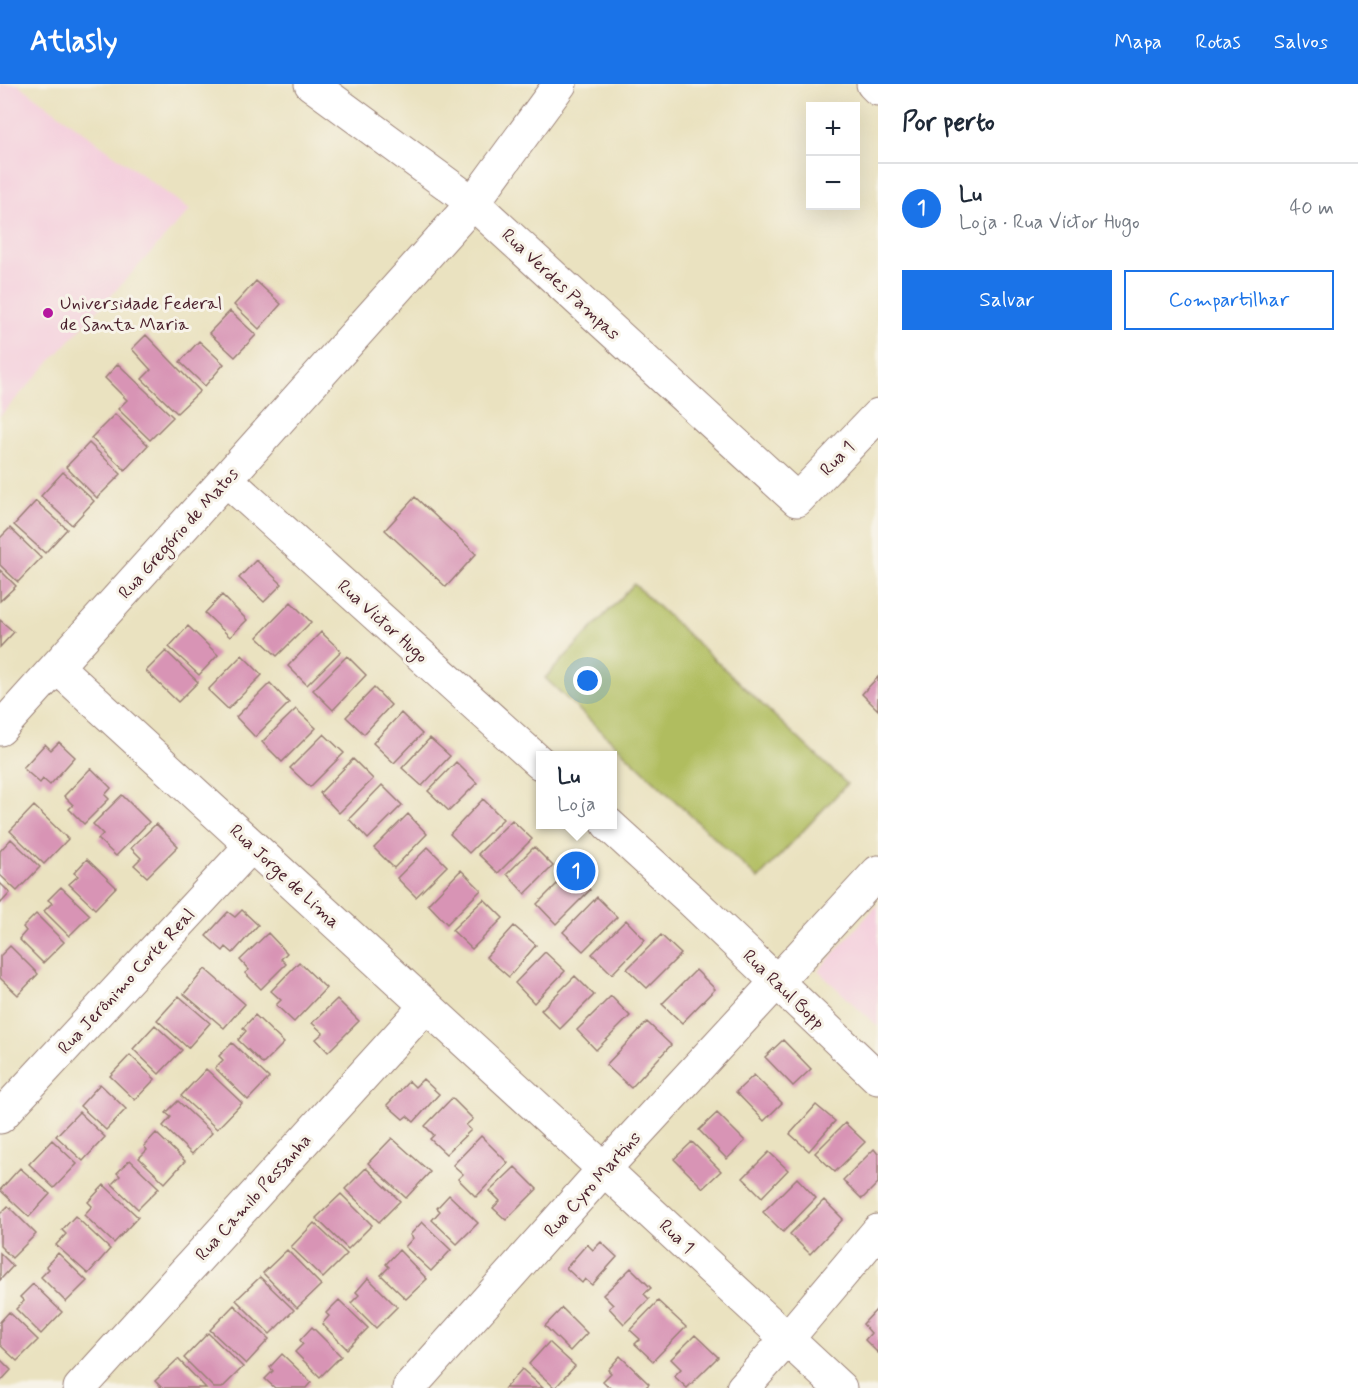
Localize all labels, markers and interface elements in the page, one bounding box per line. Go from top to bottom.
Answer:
text: Atlasly [30,24,118,61]
text: Mapa [1114,28,1162,56]
text: Rotas [1195,28,1241,56]
text: Salvos [1274,28,1328,56]
map controls [806,102,860,210]
button: + [806,102,860,156]
text: Por perto [902,106,995,140]
button: − [806,156,860,210]
text: Lu [959,181,982,209]
text: 1 [917,195,926,222]
text: 40 m [1290,195,1334,222]
text: Loja · Rua Victor Hugo [959,209,1140,236]
street label: Rua Verdes Pampas [496,224,625,346]
button: Salvar [902,270,1112,330]
button: Compartilhar [1124,270,1334,330]
place label: Universidade Federal de Santa Maria [60,292,222,337]
marker: Universidade Federal de Santa Maria [41,306,55,320]
street label: Rua 1 [815,436,860,482]
street label: Rua Gregório de Matos [113,463,245,605]
street label: Rua Victor Hugo [331,575,433,670]
your location [573,666,602,695]
popup [536,751,617,829]
text: Lu [557,763,580,791]
text: Loja [557,791,596,818]
street label: Rua Jorge de Lima [223,819,345,935]
pin: 1 [556,848,596,894]
street label: Rua Jerônimo Corte Real [53,904,201,1060]
street label: Rua Raul Bopp [737,945,830,1035]
street label: Rua Cyro Martins [539,1127,647,1243]
street label: Rua Camilo Pessanha [190,1129,317,1266]
street label: Rua 1 [653,1214,699,1259]

